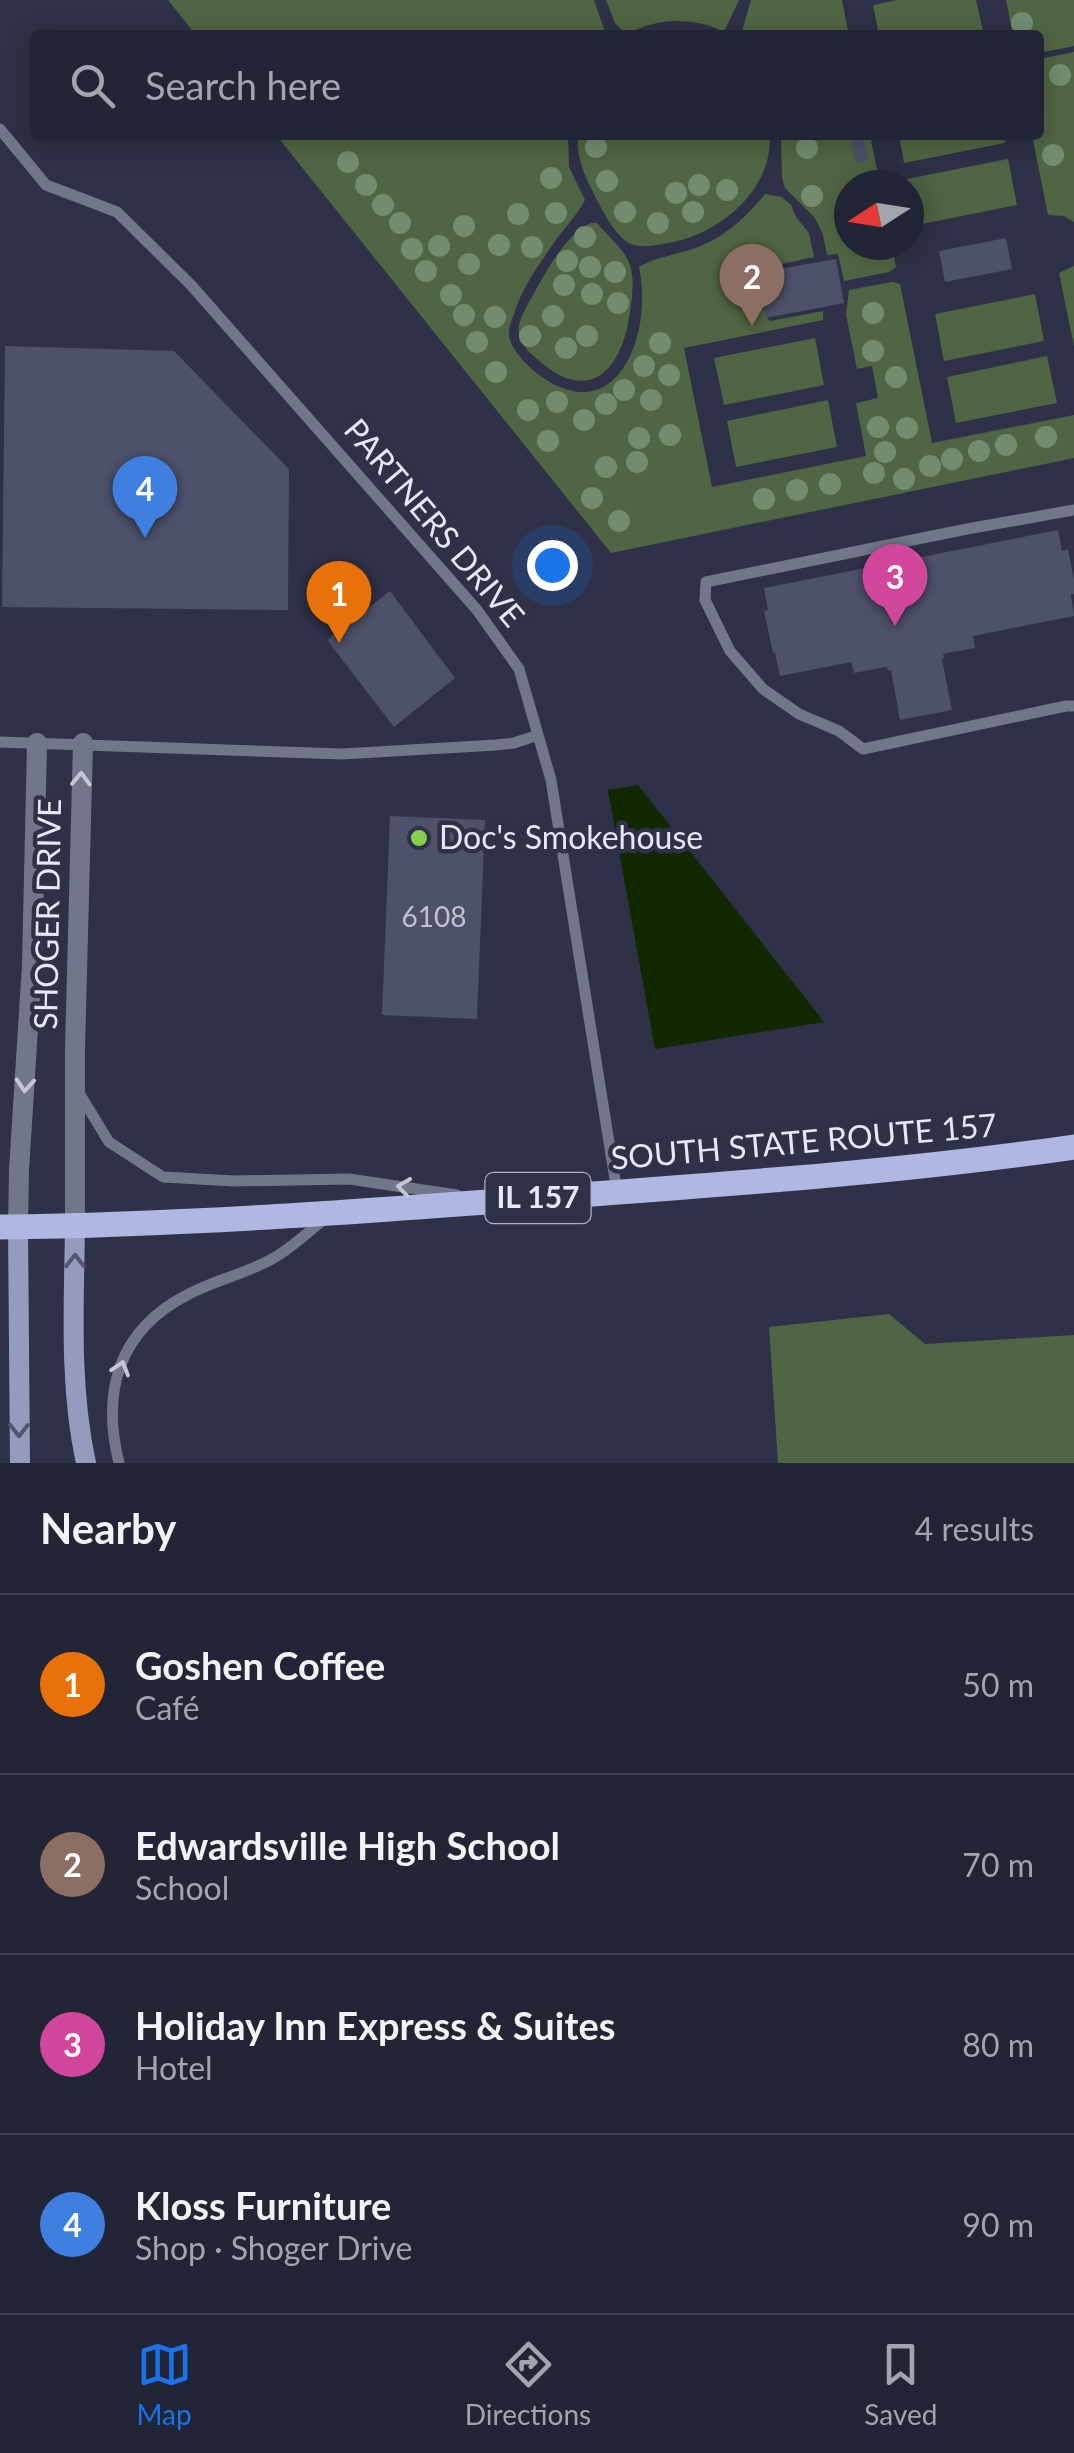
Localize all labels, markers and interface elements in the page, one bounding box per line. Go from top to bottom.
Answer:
search box [30,30,1044,140]
icon: search [65,58,120,113]
text: Search here [145,62,341,108]
north arrow [834,170,924,260]
pin: 2 [720,244,784,326]
street label: PARTNERS DRIVE [337,410,533,634]
pin: 4 [112,456,178,538]
your location [527,540,578,591]
pin: 3 [862,544,928,626]
pin: 1 [306,560,372,643]
one-way arrow [71,770,92,786]
street label: SHOGER DRIVE [25,798,68,1030]
place label: Doc's Smokehouse [439,817,703,856]
marker: Doc's Smokehouse [408,827,430,849]
house number: 6108 [402,899,466,933]
one-way arrow [14,1077,36,1093]
street label: SOUTH STATE ROUTE 157 [609,1104,998,1177]
road number: IL 157 [486,1173,590,1223]
one-way arrow [395,1178,412,1199]
one-way arrow [64,1253,86,1268]
one-way arrow [109,1360,130,1377]
one-way arrow [8,1422,30,1438]
text: Nearby [40,1503,177,1553]
text: 4 results [915,1509,1034,1548]
text: Goshen Coffee [135,1642,385,1688]
text: 1 [63,1665,82,1704]
text: 50 m [962,1665,1034,1704]
text: Café [135,1688,200,1727]
text: Edwardsville High School [135,1822,560,1868]
text: 2 [63,1845,82,1884]
text: 70 m [962,1845,1034,1884]
text: School [135,1868,229,1907]
text: Holiday Inn Express & Suites [135,2002,615,2048]
text: 3 [63,2025,82,2064]
text: 80 m [962,2025,1034,2064]
text: Hotel [135,2048,213,2087]
text: Kloss Furniture [135,2182,391,2228]
text: 4 [63,2205,82,2244]
text: 90 m [962,2205,1034,2244]
text: Shop · Shoger Drive [135,2228,412,2267]
tab: Map [137,2337,192,2431]
tab: Directions [465,2337,591,2431]
tab: Saved [864,2337,937,2431]

